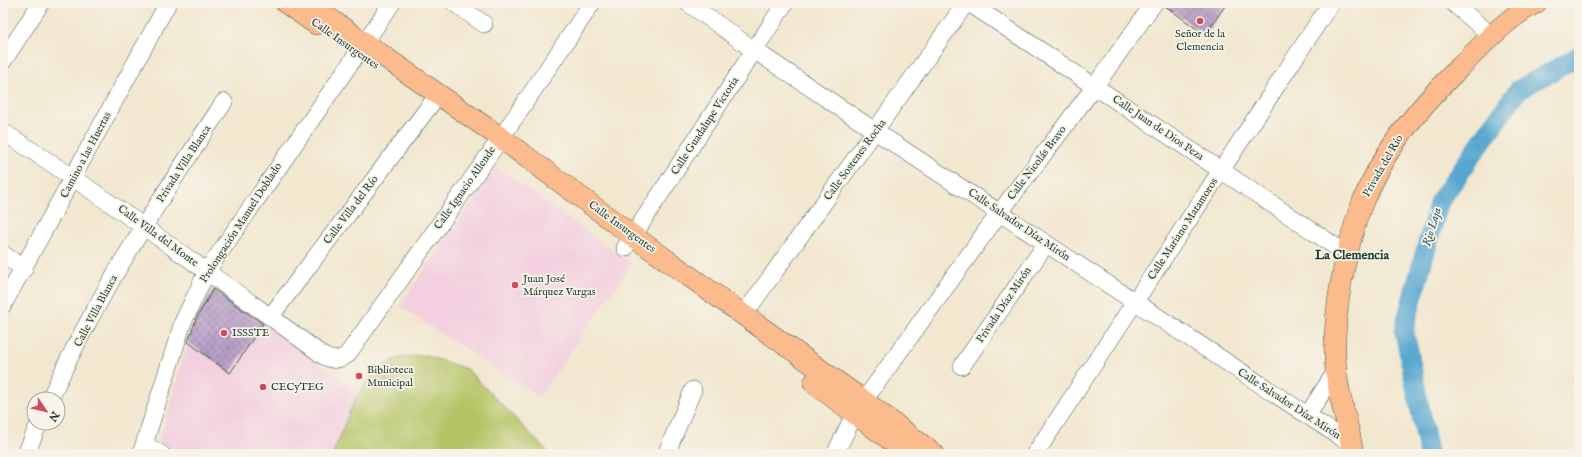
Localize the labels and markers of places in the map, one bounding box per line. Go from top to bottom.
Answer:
marker: Señor de la Clemencia [1195,16,1205,26]
place label: Señor de la Clemencia [1175,27,1225,54]
place label: Juan José Márquez Vargas [521,272,596,299]
marker: Juan José Márquez Vargas [510,280,520,290]
place label: ISSSTE [232,326,270,340]
marker: ISSSTE [219,328,229,338]
place label: Biblioteca Municipal [367,363,413,390]
marker: Biblioteca Municipal [354,371,364,381]
place label: CECyTEG [271,380,324,394]
marker: CECyTEG [258,382,268,392]

